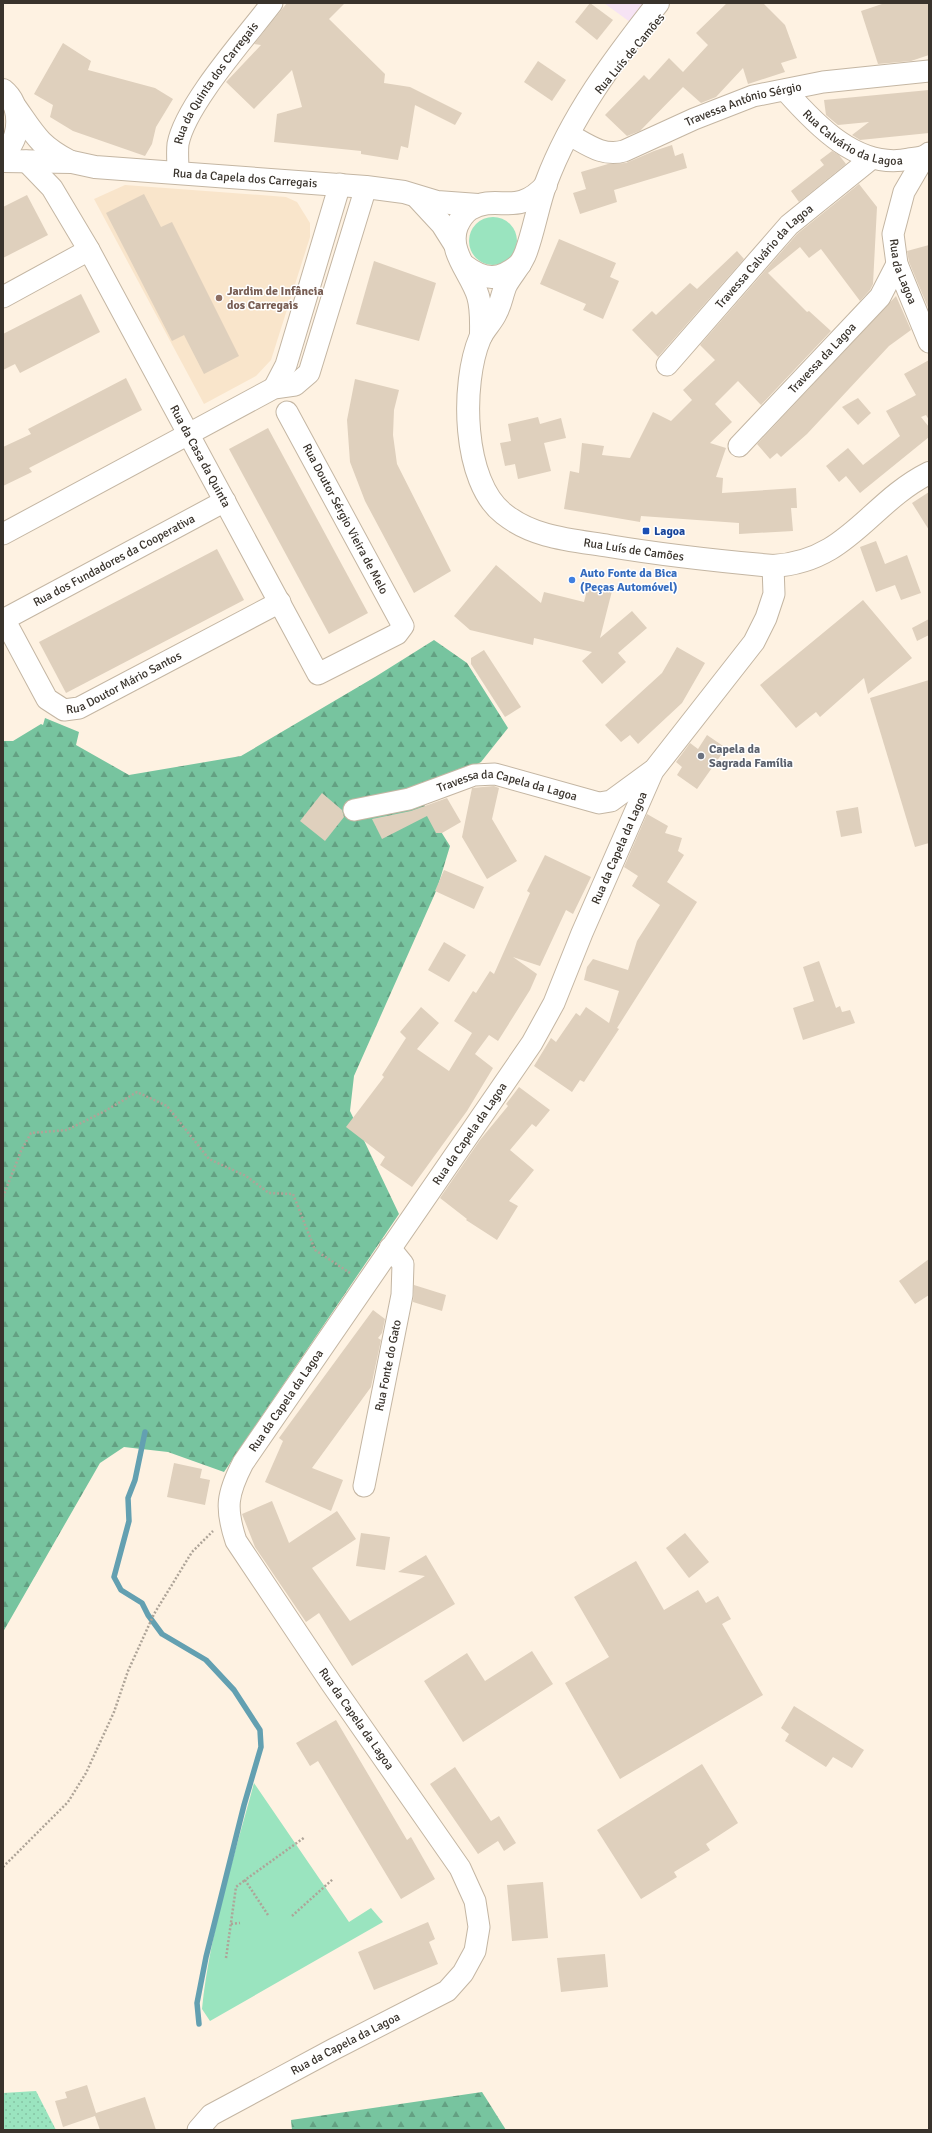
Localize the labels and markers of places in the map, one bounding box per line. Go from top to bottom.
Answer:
place label: Jardim de Infância dos Carregais [227,284,324,313]
marker: Jardim de Infância dos Carregais [214,293,224,303]
place label: Lagoa [654,524,685,539]
marker: Lagoa [641,526,651,536]
place label: Auto Fonte da Bica (Peças Automóvel) [580,566,677,595]
marker: Auto Fonte da Bica (Peças Automóvel) [567,575,577,585]
place label: Capela da Sagrada Família [709,742,793,771]
marker: Capela da Sagrada Família [696,751,706,761]

